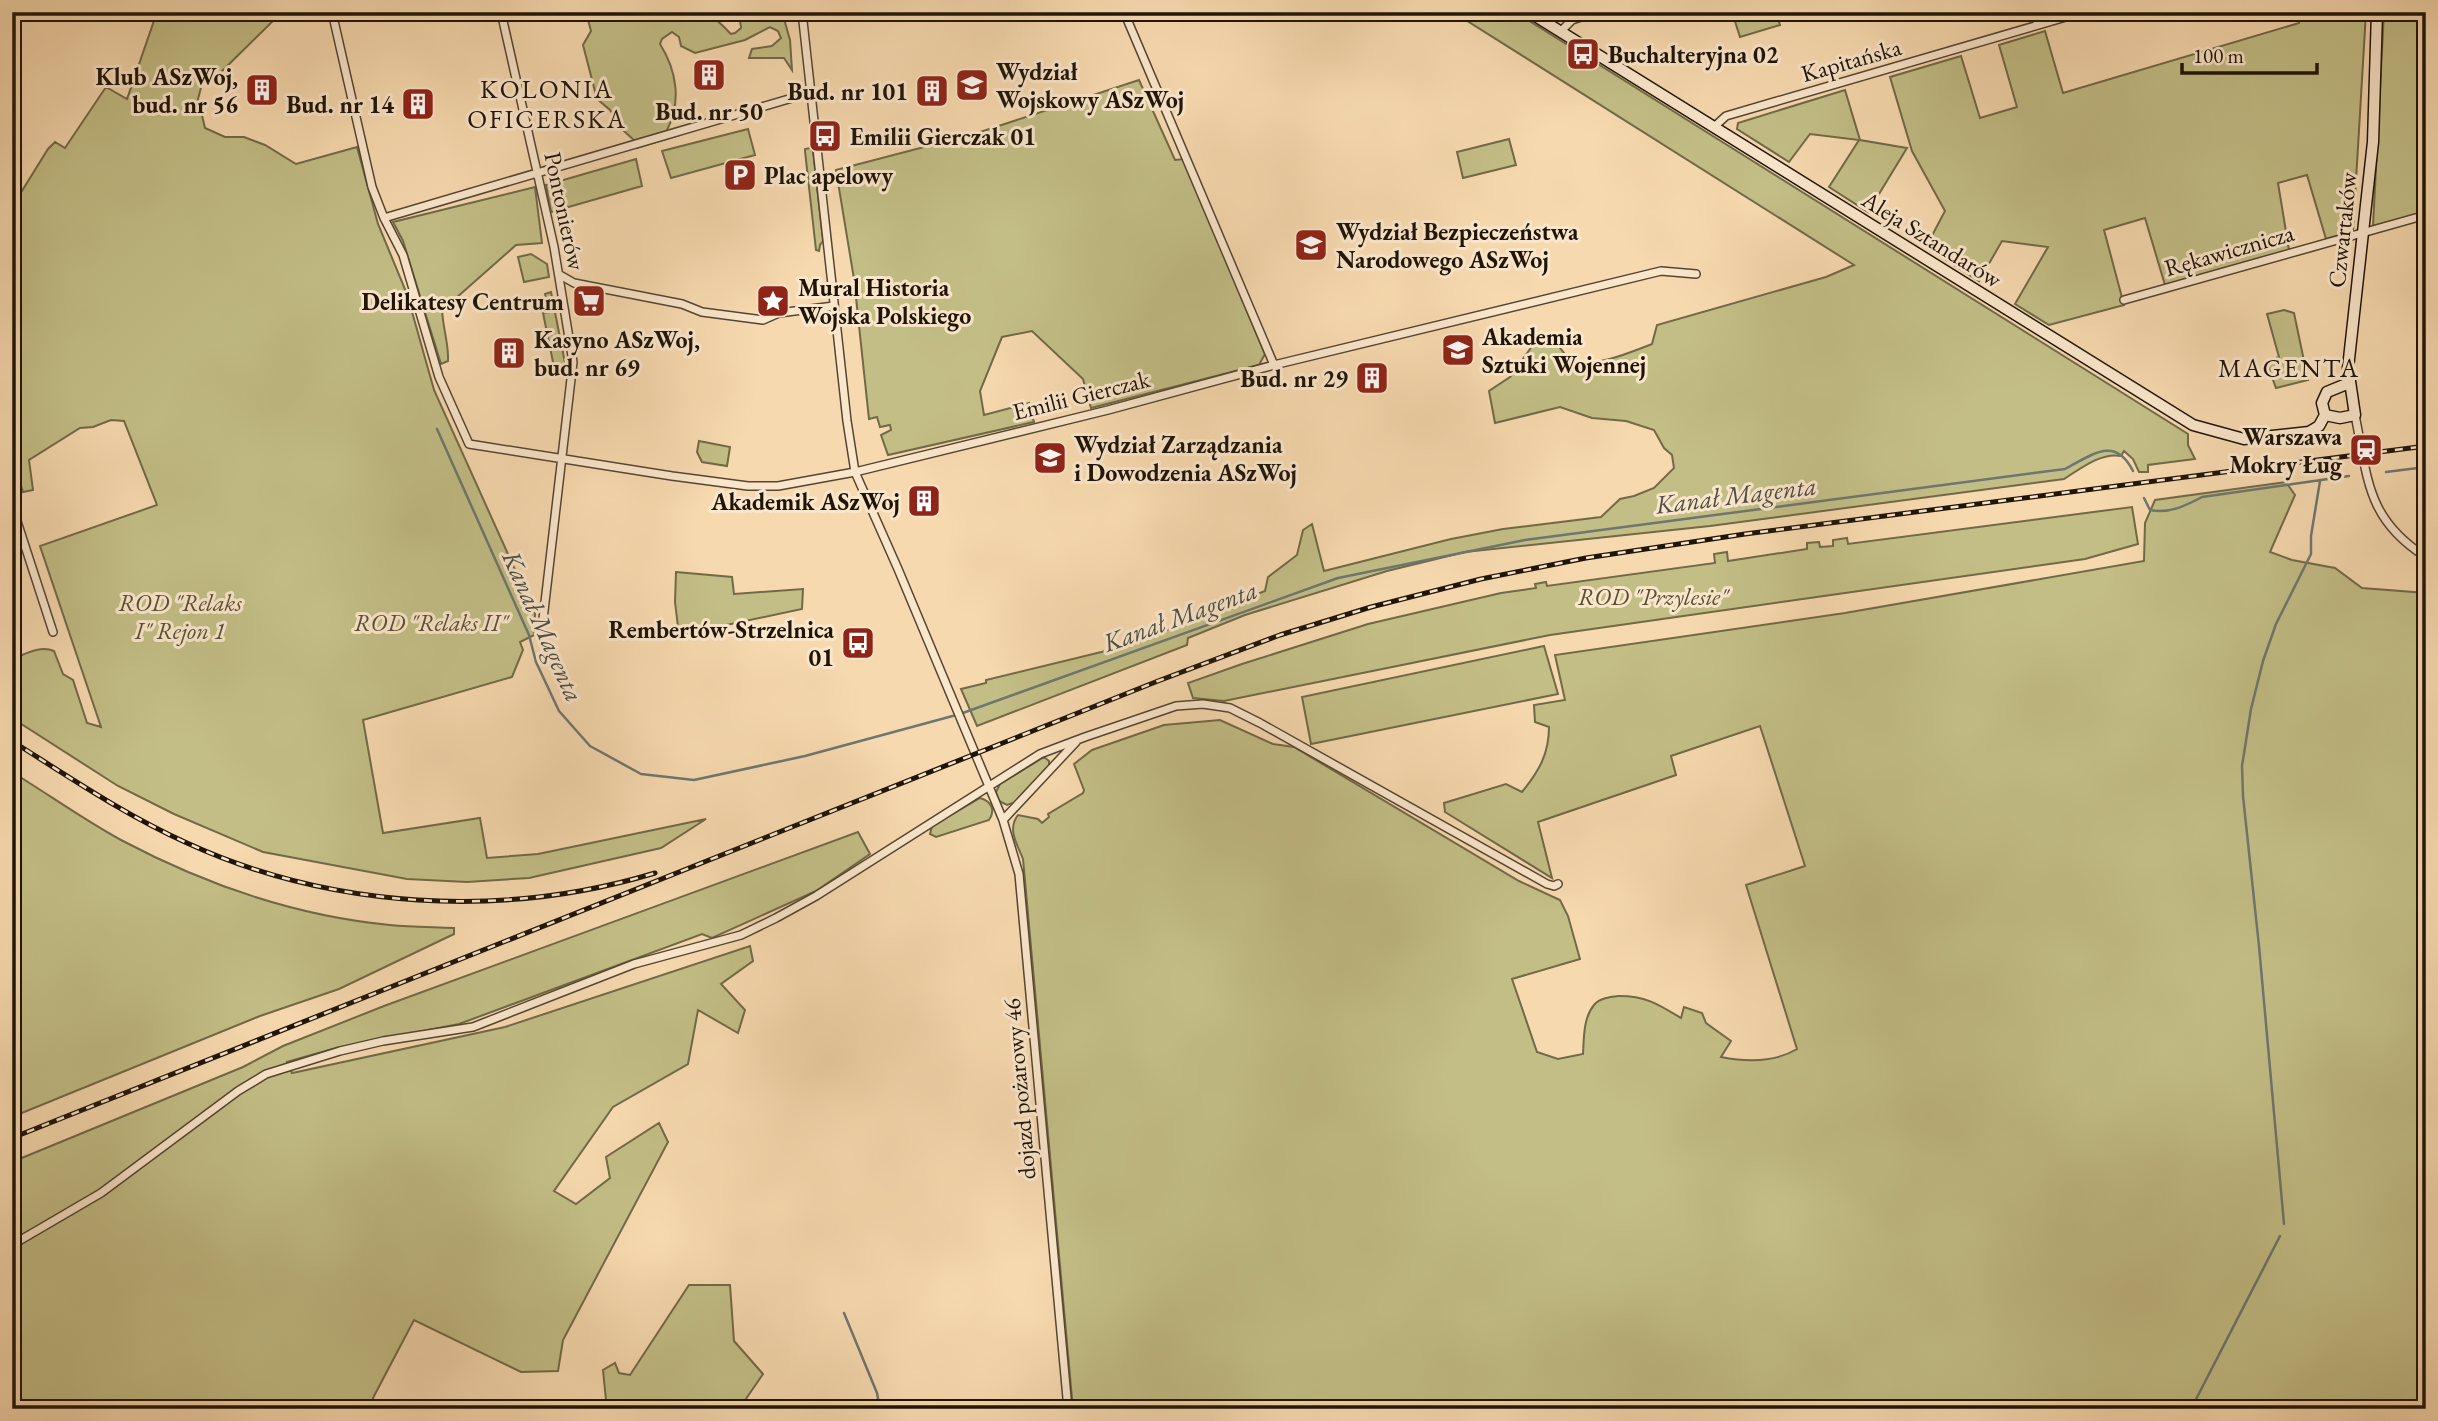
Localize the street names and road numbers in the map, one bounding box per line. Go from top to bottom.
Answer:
street label: Kapitańska [1797,31,1905,89]
street label: Pontonierów [537,149,593,273]
street label: Czwartaków [2321,170,2364,289]
street label: Aleja Sztandarów [1855,183,2008,295]
street label: Rękawicznicza [2161,217,2298,283]
street label: Emilii Gierczak [1009,363,1153,427]
street label: dojazd pożarowy 46 [996,997,1042,1181]

